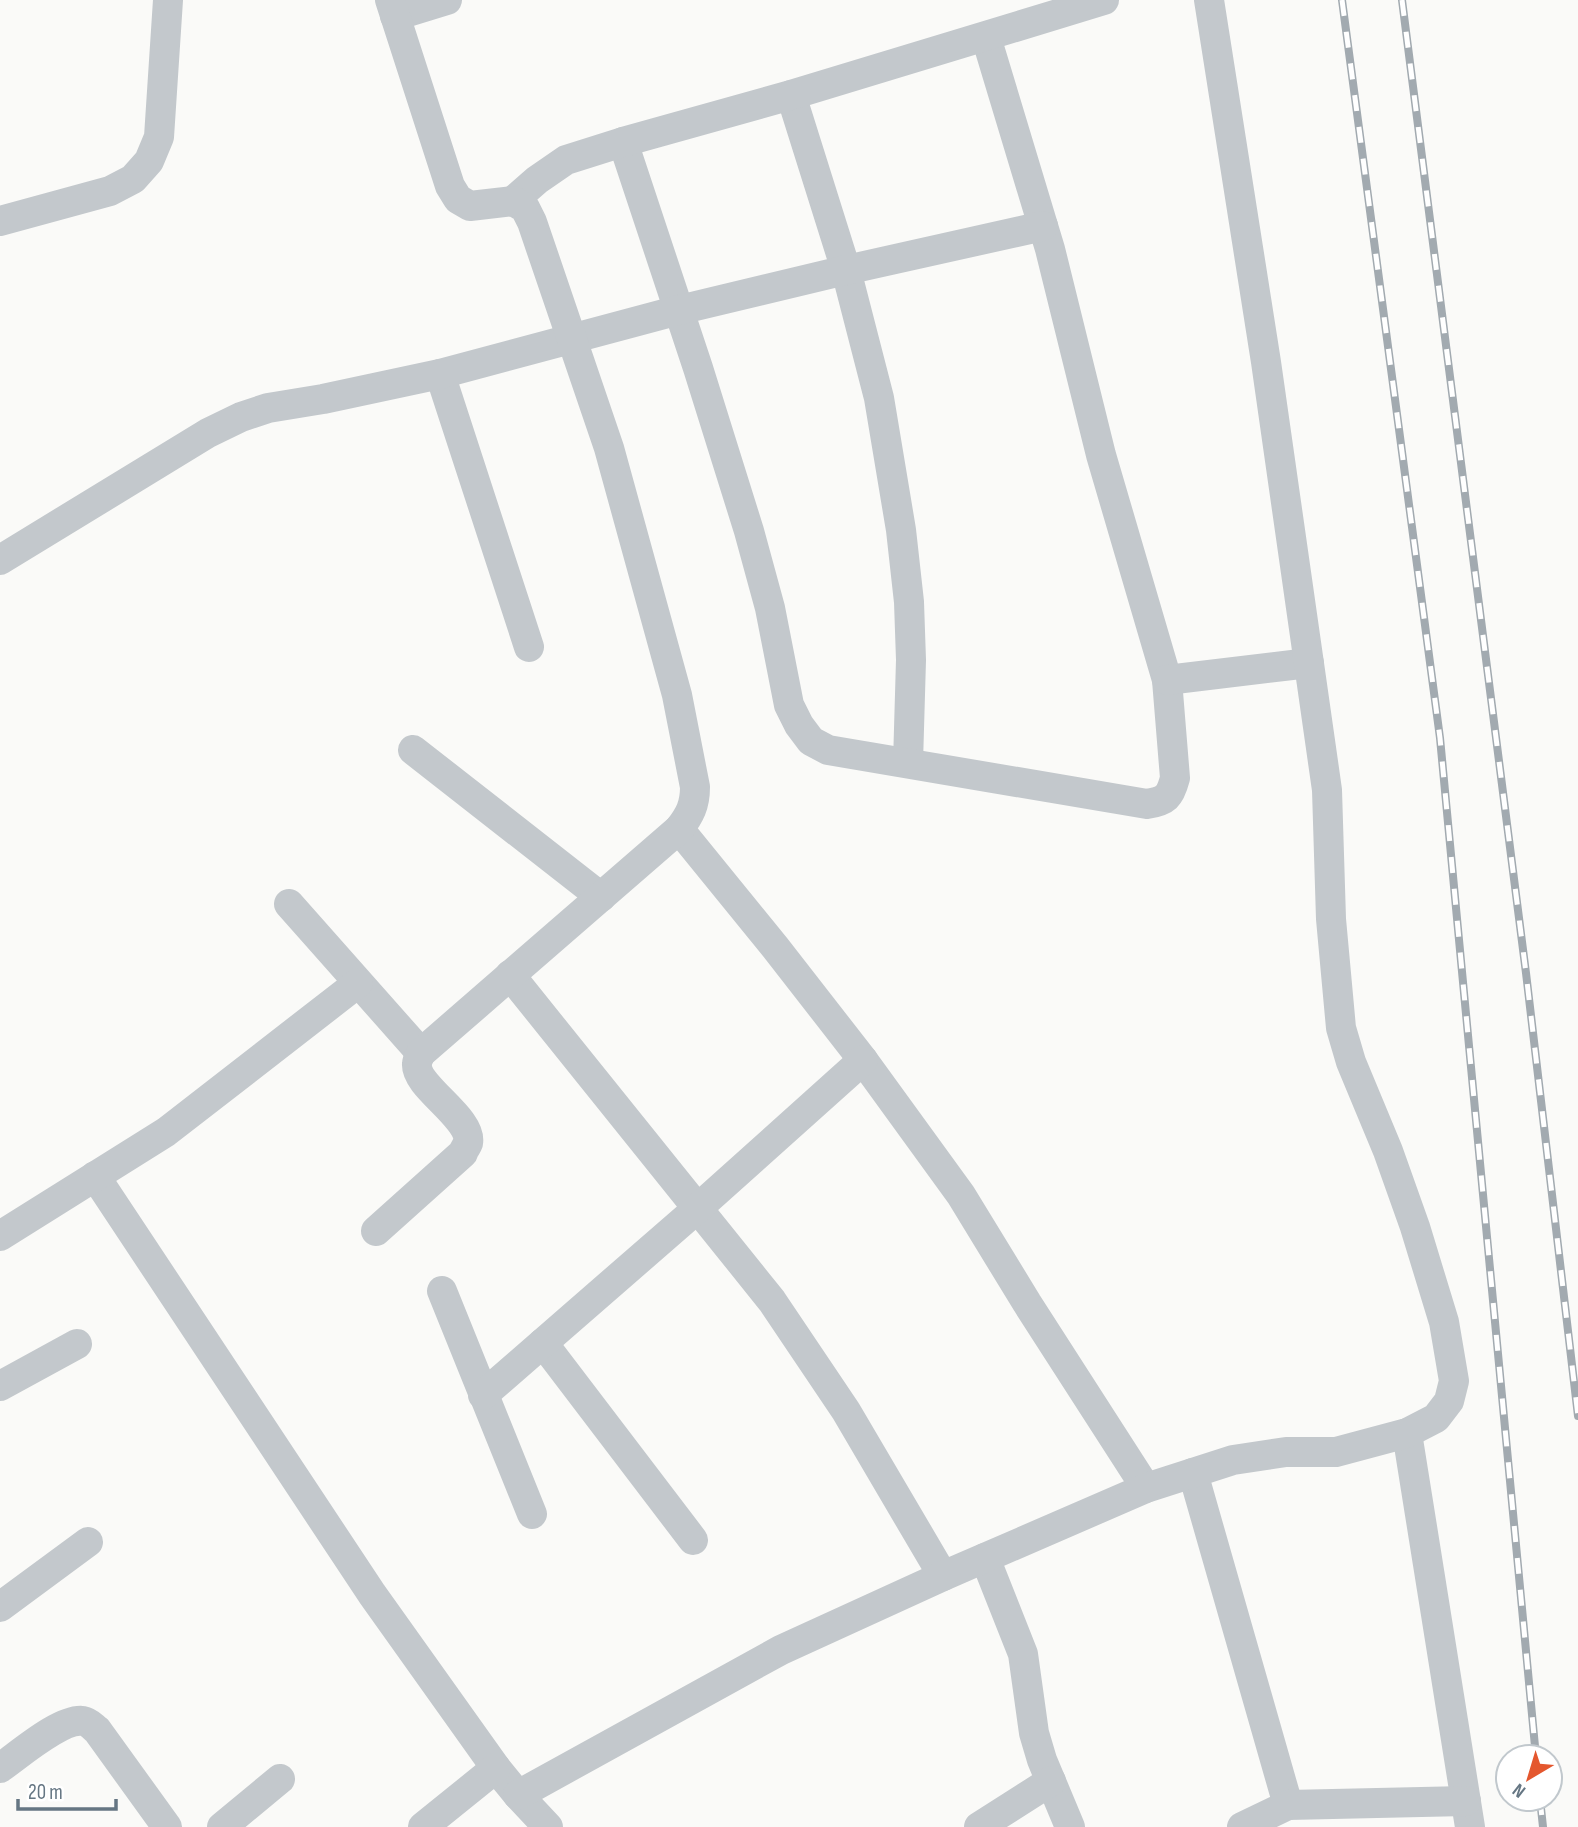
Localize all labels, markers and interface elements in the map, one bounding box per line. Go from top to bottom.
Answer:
north arrow [1494,1743,1564,1813]
scale bar [18,1768,116,1812]
text: N [1508,1778,1531,1802]
text: 20 m [28,1780,63,1805]

